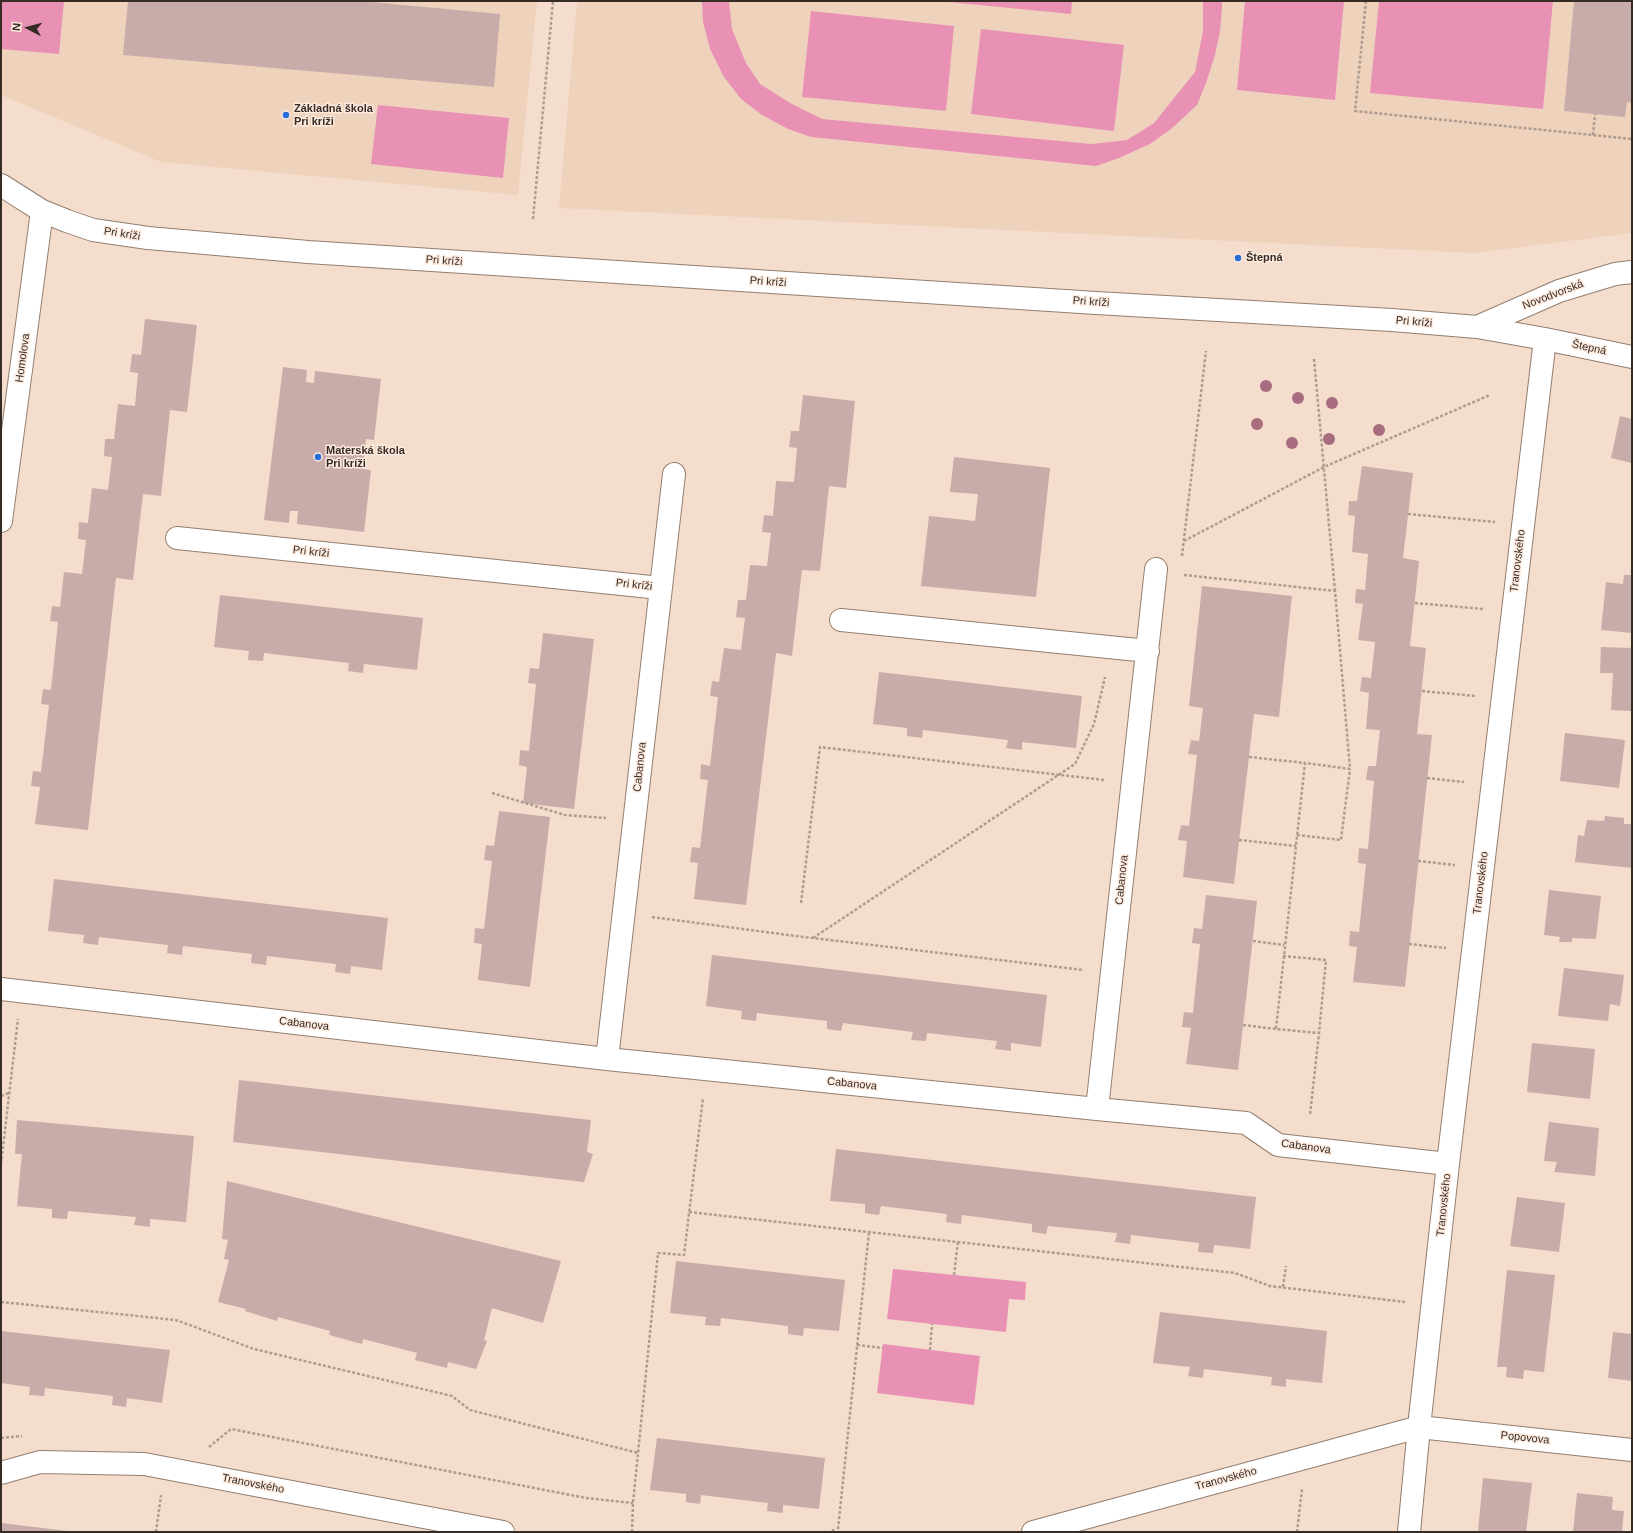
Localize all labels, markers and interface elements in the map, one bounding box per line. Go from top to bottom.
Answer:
north arrow [8,8,48,48]
text: N [10,22,22,31]
place label: Základná škola Pri kríži [294,102,373,128]
marker: Základná škola Pri kríži [281,110,291,120]
street label: Pri kríži [103,225,141,243]
place label: Štepná [1246,251,1283,265]
street label: Pri kríži [425,253,463,269]
marker: Štepná [1233,253,1243,263]
street label: Pri kríži [749,274,787,290]
street label: Novodvorská [1521,277,1585,313]
street label: Pri kríži [1072,294,1110,310]
street label: Pri kríži [1395,314,1433,330]
street label: Homolova [13,333,33,383]
street label: Štepná [1571,338,1607,358]
place label: Materská škola Pri kríži [326,444,405,470]
marker: Materská škola Pri kríži [313,452,323,462]
street label: Tranovského [1508,529,1528,593]
street label: Pri kríži [292,544,330,560]
street label: Pri kríži [615,577,653,593]
street label: Cabanova [631,741,649,793]
street label: Tranovského [1471,851,1491,915]
street label: Cabanova [1113,854,1131,906]
street label: Cabanova [278,1014,330,1034]
street label: Cabanova [826,1075,878,1093]
street label: Cabanova [1280,1137,1332,1157]
street label: Tranovského [1434,1173,1454,1237]
street label: Popovova [1500,1429,1550,1447]
street label: Tranovského [1194,1464,1258,1494]
street label: Tranovského [221,1471,285,1497]

